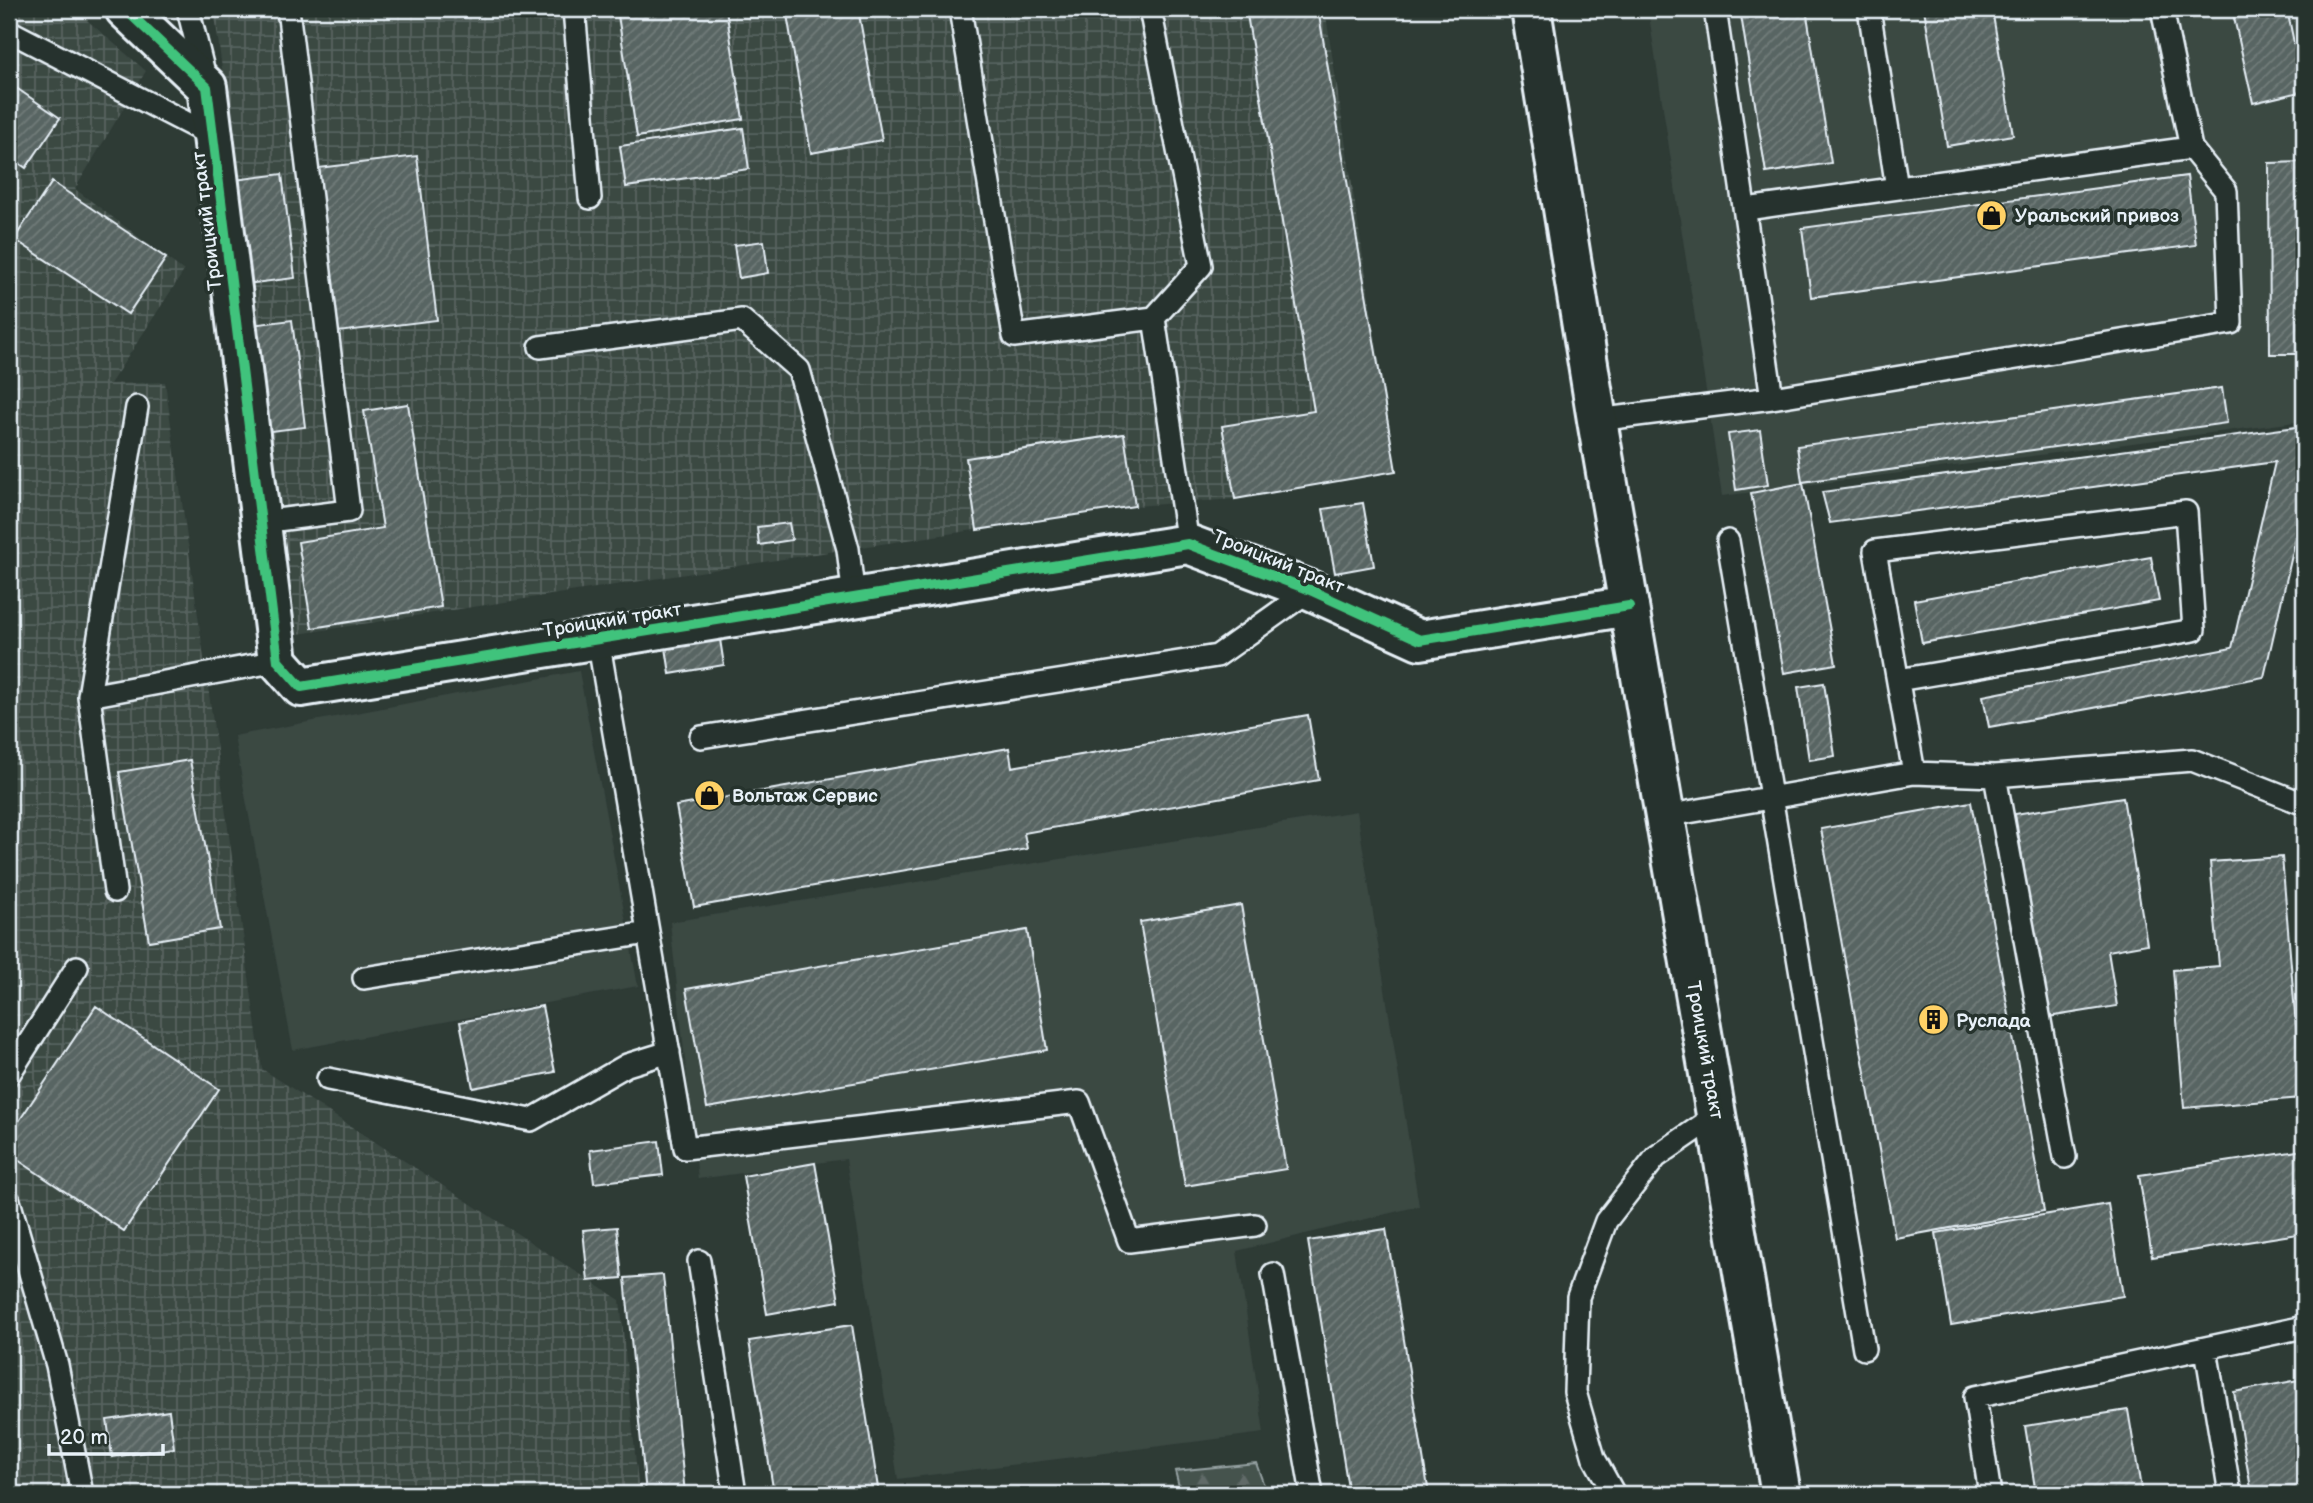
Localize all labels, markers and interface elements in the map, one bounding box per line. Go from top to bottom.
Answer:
street label: Троицкий тракт [188,150,227,292]
shop icon: Уральский привоз [1975,198,2009,232]
place label: Уральский привоз [2015,205,2179,228]
street label: Троицкий тракт [1209,526,1348,599]
street label: Троицкий тракт [541,598,683,643]
shop icon: Вольтаж Сервис [692,778,726,812]
place label: Вольтаж Сервис [732,785,878,808]
street label: Троицкий тракт [1681,979,1728,1121]
building icon: Руслада [1916,1003,1950,1037]
place label: Руслада [1956,1010,2031,1033]
scale bar [49,1412,163,1456]
text: 20 m [60,1425,108,1450]

